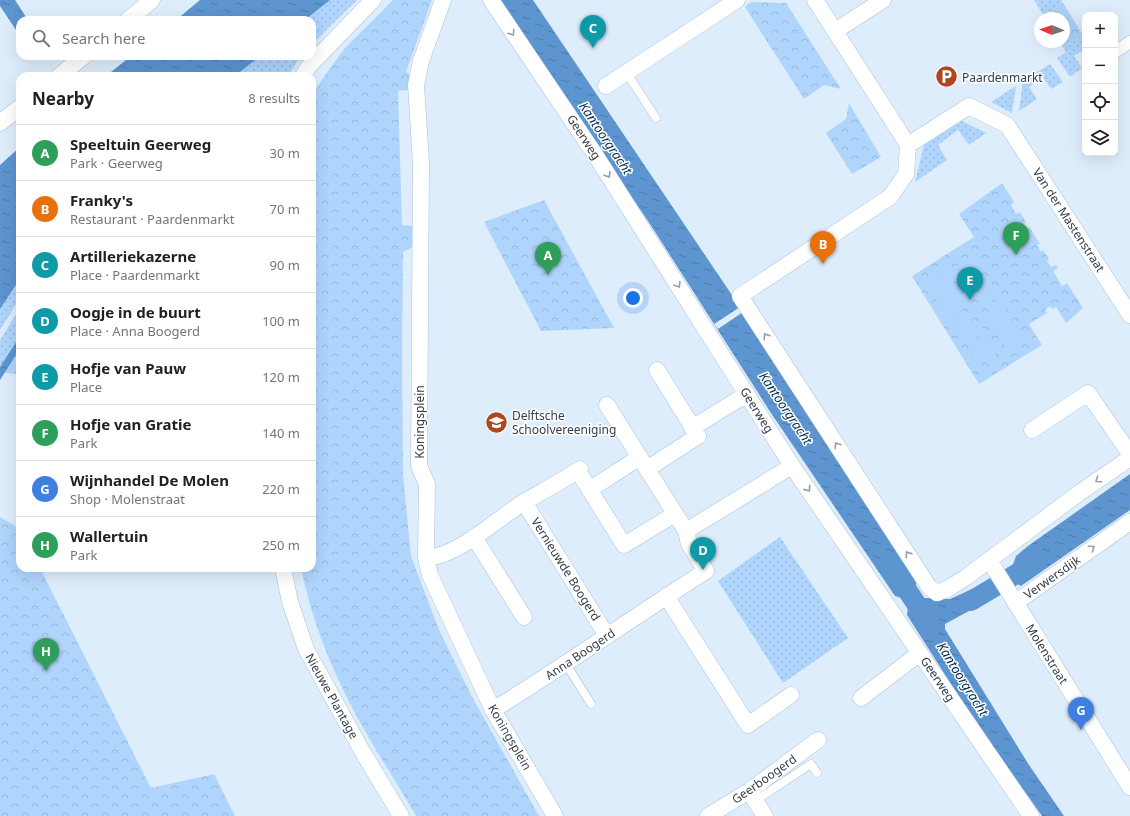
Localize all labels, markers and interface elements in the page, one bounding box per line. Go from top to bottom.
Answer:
north arrow [1034,12,1070,48]
map controls [1082,12,1118,156]
button: + [1082,12,1118,48]
pin: C [580,15,606,48]
search box [16,16,316,60]
icon: search [30,27,52,49]
text: Search here [62,28,145,48]
one-way arrow [507,28,514,35]
button: − [1082,48,1118,84]
parking icon: Paardenmarkt [933,64,959,90]
place label: Paardenmarkt [962,69,1043,86]
button: locate [1082,84,1118,120]
text: Nearby [32,87,94,110]
text: 8 results [248,89,300,107]
water label: Kantoorgracht [575,98,637,178]
street label: Geerweg [563,111,605,163]
button: layers [1082,120,1118,156]
text: Speeltuin Geerweg [70,134,211,154]
text: A [41,144,50,162]
text: 30 m [270,144,300,162]
text: Park · Geerweg [70,154,163,172]
street label: Van der Mastenstraat [1029,165,1109,276]
one-way arrow [604,171,611,178]
text: Franky's [70,190,133,210]
text: B [41,200,49,218]
text: 70 m [270,200,300,218]
text: Restaurant · Paardenmarkt [70,210,234,228]
pin: F [1003,222,1029,255]
pin: B [810,231,836,264]
pin: A [535,242,561,275]
text: Artilleriekazerne [70,246,196,266]
text: C [41,256,49,274]
text: 90 m [270,256,300,274]
text: Place · Paardenmarkt [70,266,200,284]
pin: E [957,267,983,300]
one-way arrow [674,281,681,288]
your location [623,288,643,308]
text: Oogje in de buurt [70,302,201,322]
text: D [40,312,50,330]
text: 100 m [262,312,300,330]
text: Place · Anna Boogerd [70,322,200,340]
one-way arrow [763,333,770,340]
text: Hofje van Pauw [70,358,186,378]
text: E [41,368,49,386]
text: 120 m [262,368,300,386]
water label: Kantoorgracht [755,368,817,448]
text: Place [70,378,102,396]
street label: Geerweg [736,384,778,436]
street label: Koningsplein [411,385,428,459]
place label: Delftsche Schoolvereeniging [512,407,616,438]
school or university icon: Delftsche Schoolvereeniging [483,409,509,435]
text: Hofje van Gratie [70,414,191,434]
text: F [41,424,49,442]
text: 140 m [262,424,300,442]
text: Park [70,434,97,452]
one-way arrow [834,442,841,449]
text: Wijnhandel De Molen [70,470,229,490]
one-way arrow [1095,475,1102,483]
text: G [40,480,50,498]
text: 220 m [262,480,300,498]
one-way arrow [803,485,811,492]
text: Shop · Molenstraat [70,490,185,508]
street label: Vernieuwde Boogerd [527,514,605,624]
text: Wallertuin [70,526,148,546]
text: H [40,536,50,554]
text: 250 m [262,536,300,554]
pin: D [690,537,716,570]
text: Park [70,546,97,564]
one-way arrow [1088,546,1095,553]
one-way arrow [905,551,912,558]
street label: Verwersdijk [1020,551,1084,603]
street label: Molenstraat [1022,621,1073,688]
street label: Anna Boogerd [542,624,618,684]
pin: H [33,638,59,671]
water label: Kantoorgracht [933,639,993,720]
street label: Nieuwe Plantage [301,650,363,742]
street label: Geerweg [917,653,959,705]
pin: G [1068,697,1094,730]
street label: Koningsplein [484,701,536,773]
street label: Geerboogerd [728,750,800,808]

